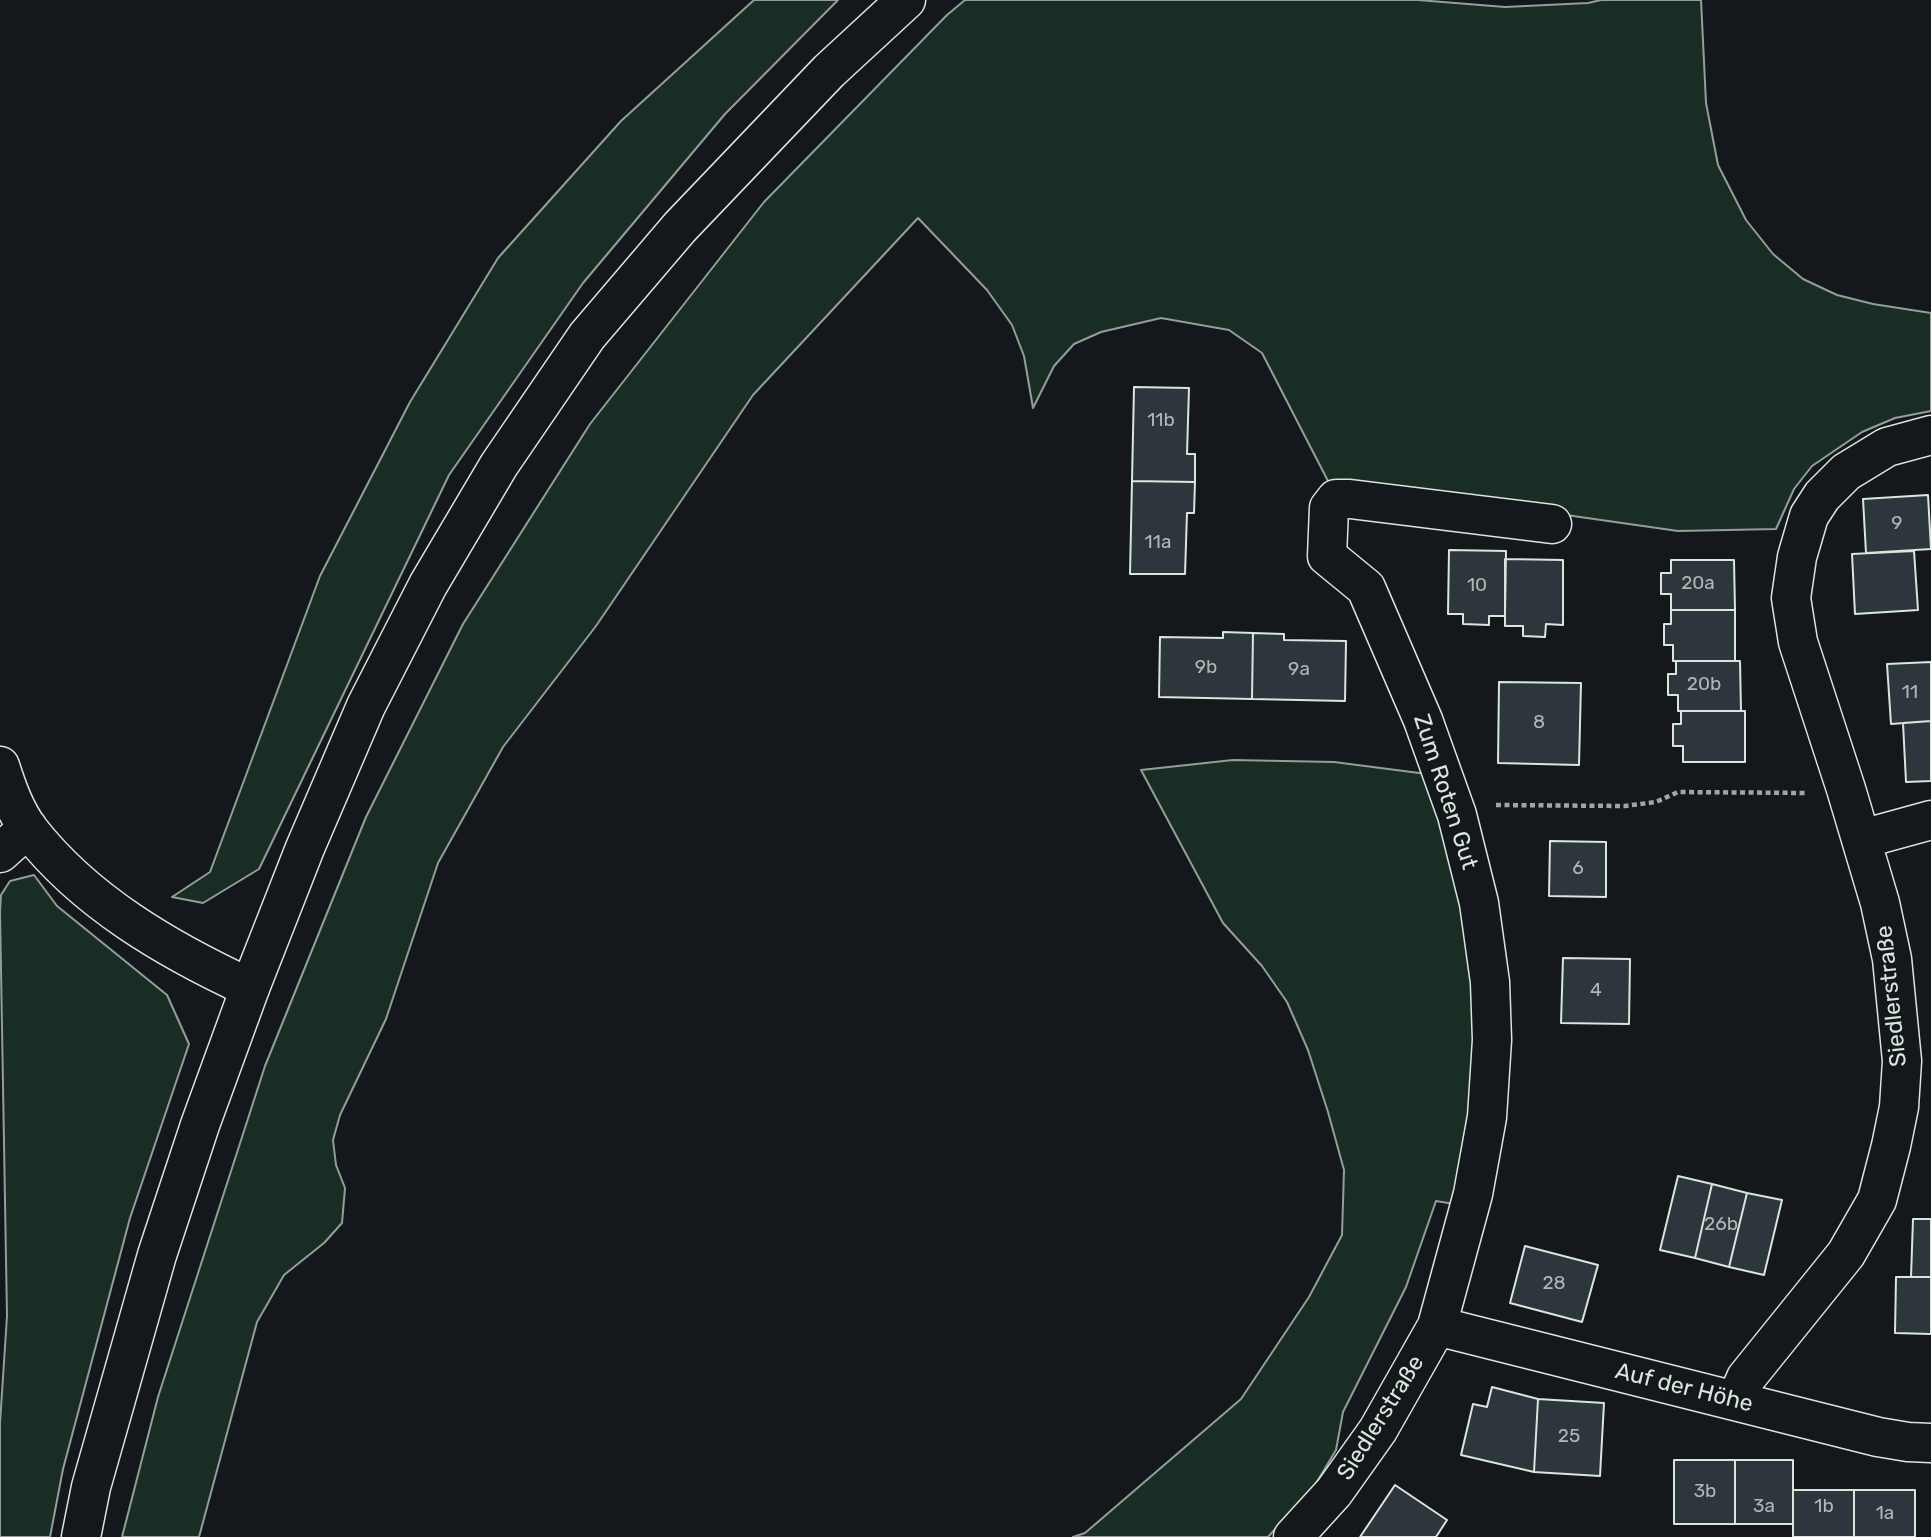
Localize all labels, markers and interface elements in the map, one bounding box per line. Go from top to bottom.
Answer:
house number: 11b [1147,410,1175,432]
house number: 9 [1891,513,1903,535]
house number: 11a [1145,532,1171,554]
house number: 20a [1681,573,1715,595]
house number: 10 [1467,575,1487,597]
house number: 9b [1195,657,1217,679]
house number: 9a [1288,659,1310,681]
house number: 20b [1687,674,1721,696]
house number: 11 [1902,682,1918,704]
street label: Zum Roten Gut [1407,711,1483,873]
house number: 8 [1533,712,1545,734]
house number: 6 [1572,858,1584,880]
street label: Siedlerstraße [1871,924,1913,1068]
house number: 4 [1590,980,1602,1002]
house number: 26b [1704,1214,1738,1236]
house number: 28 [1542,1273,1566,1295]
street label: Siedlerstraße [1332,1350,1430,1486]
street label: Auf der Höhe [1612,1358,1756,1418]
house number: 25 [1558,1426,1580,1448]
house number: 3b [1694,1481,1716,1503]
house number: 3a [1753,1496,1775,1518]
house number: 1b [1814,1496,1834,1518]
house number: 1a [1876,1503,1894,1525]

